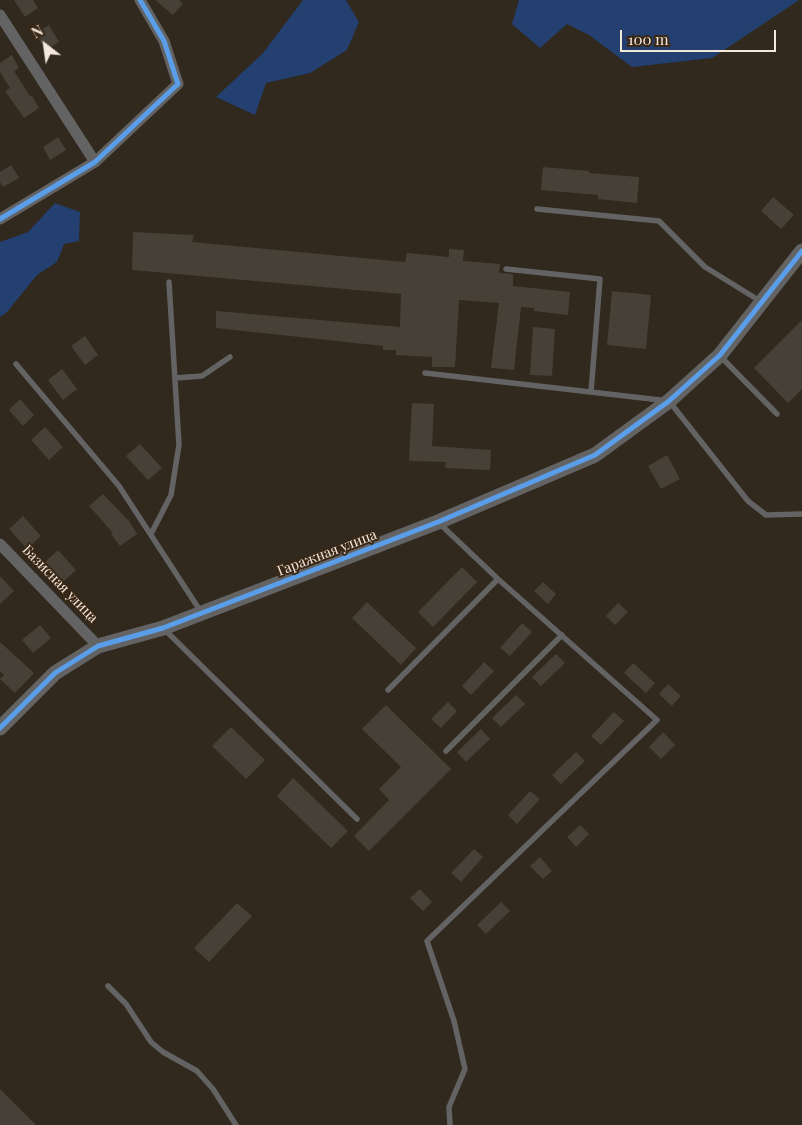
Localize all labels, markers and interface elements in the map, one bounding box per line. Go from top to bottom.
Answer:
north arrow [20,20,70,70]
scale bar [622,20,778,52]
text: N [28,21,46,42]
text: 100 m [628,29,669,49]
street label: Гаражная улица [275,526,379,580]
street label: Базисная улица [19,542,101,626]

